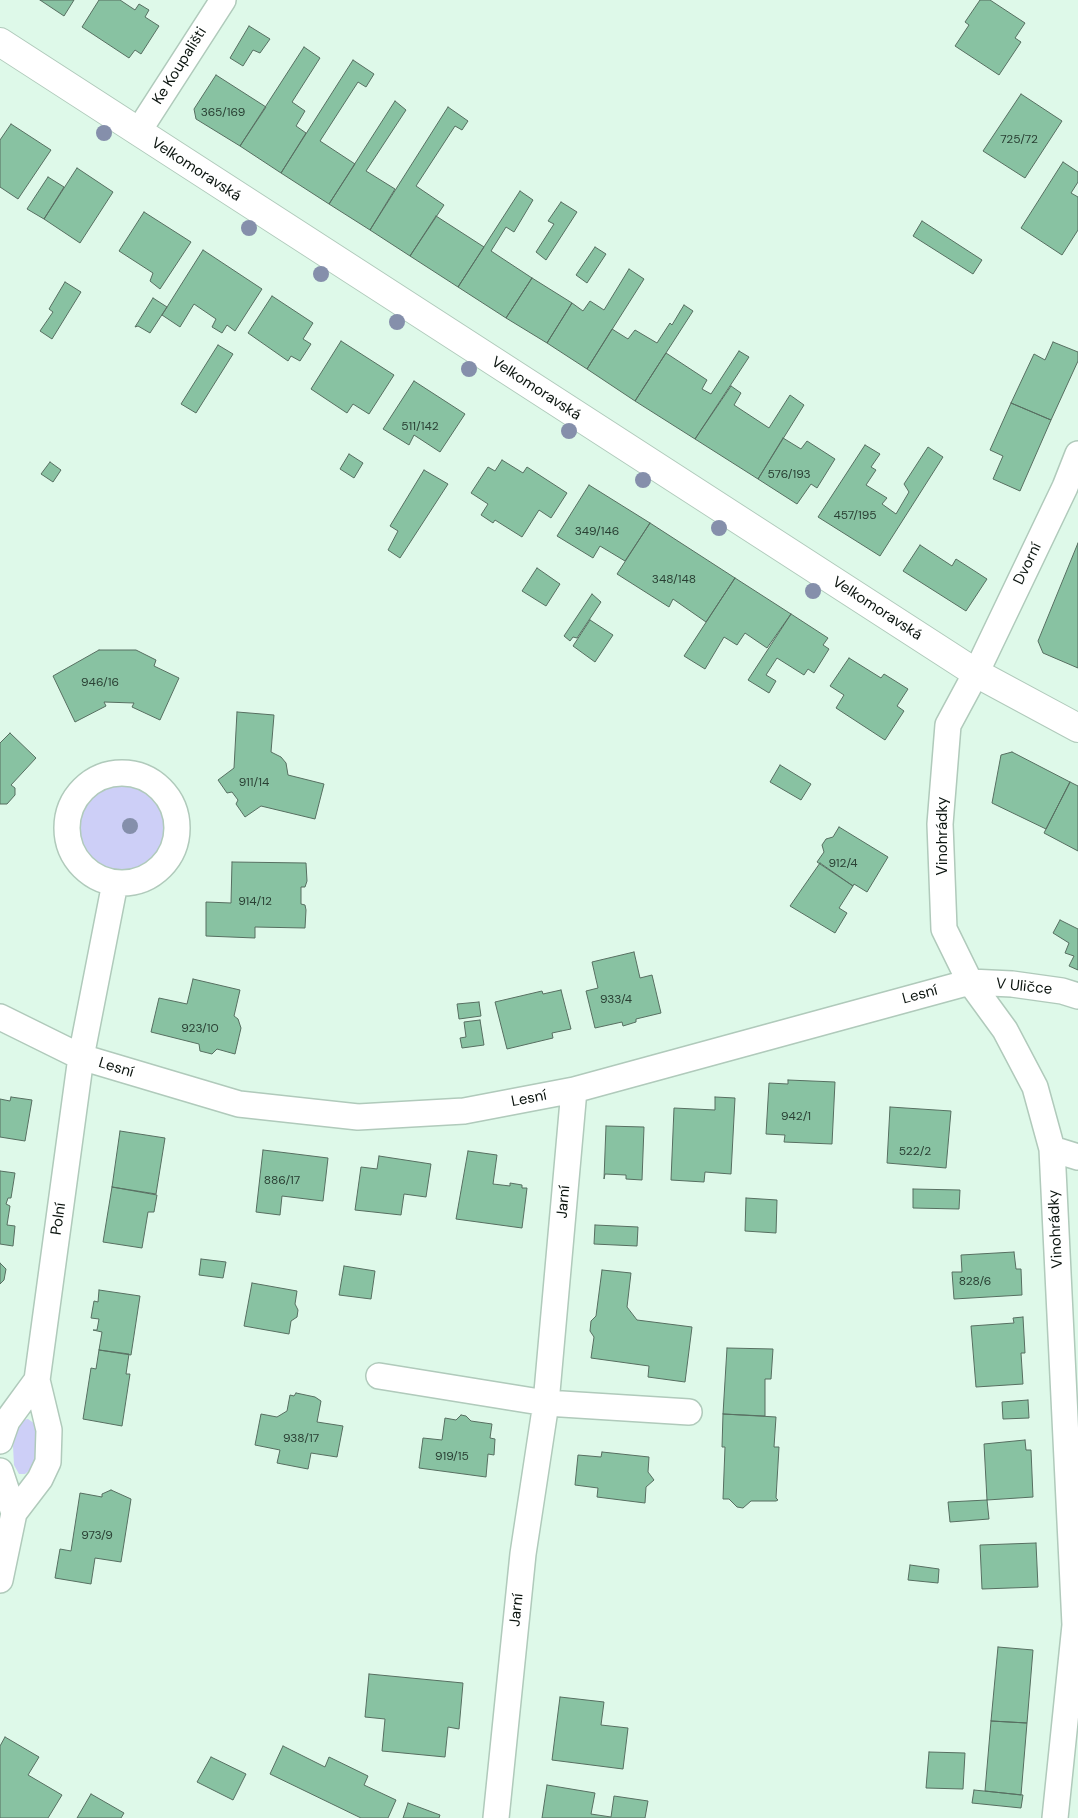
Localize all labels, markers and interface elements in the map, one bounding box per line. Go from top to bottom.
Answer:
street label: Ke Koupališti [149,24,211,108]
house number: 365/169 [201,106,245,120]
house number: 725/72 [1000,133,1038,147]
street label: Velkomoravská [148,134,244,206]
street label: Velkomoravská [488,353,584,425]
house number: 511/142 [401,420,439,434]
house number: 576/193 [767,468,811,482]
house number: 457/195 [833,509,877,523]
house number: 349/146 [575,525,619,539]
street label: Dvorní [1010,540,1046,588]
house number: 348/148 [652,573,696,587]
street label: Velkomoravská [829,573,925,645]
house number: 946/16 [81,676,119,690]
house number: 911/14 [239,776,269,790]
street label: Vinohrádky [934,797,952,875]
house number: 912/4 [828,857,858,871]
house number: 914/12 [238,895,272,909]
street label: V Uličce [995,975,1053,999]
street label: Lesní [900,982,940,1008]
house number: 933/4 [600,993,632,1007]
house number: 923/10 [181,1022,219,1036]
street label: Lesní [96,1054,136,1082]
street label: Lesní [510,1087,548,1111]
house number: 942/1 [781,1110,811,1124]
house number: 522/2 [899,1145,931,1159]
house number: 886/17 [264,1174,300,1188]
street label: Jarní [554,1185,574,1219]
street label: Vinohrádky [1045,1189,1067,1269]
street label: Polní [48,1202,70,1236]
house number: 828/6 [959,1275,991,1289]
house number: 938/17 [283,1432,319,1446]
house number: 919/15 [435,1450,469,1464]
house number: 973/9 [81,1529,113,1543]
street label: Jarní [506,1593,528,1627]

